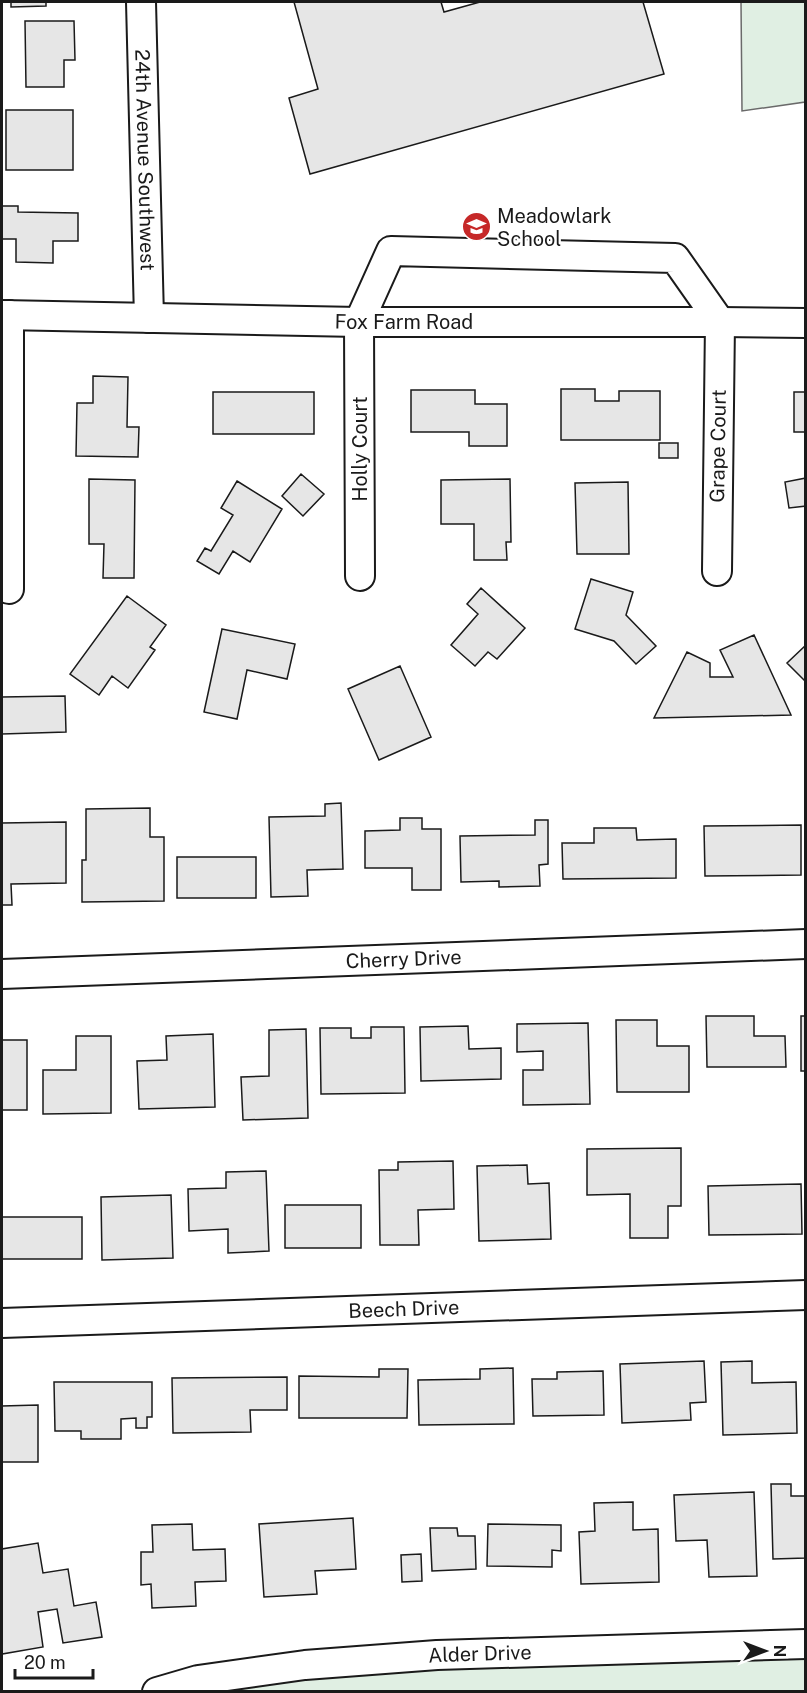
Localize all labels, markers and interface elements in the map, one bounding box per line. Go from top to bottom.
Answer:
street label: 24th Avenue Southwest [130,49,160,271]
place label: Meadowlark School [497,204,612,251]
school or university icon: Meadowlark School [460,211,492,243]
street label: Fox Farm Road [334,310,473,334]
street label: Grape Court [705,389,731,503]
street label: Holly Court [348,396,372,502]
street label: Cherry Drive [345,945,462,973]
street label: Beech Drive [348,1295,460,1323]
north arrow [735,1621,795,1681]
street label: Alder Drive [427,1640,532,1668]
scale bar [15,1642,93,1680]
text: N [770,1645,789,1657]
text: 20 m [24,1652,66,1673]

